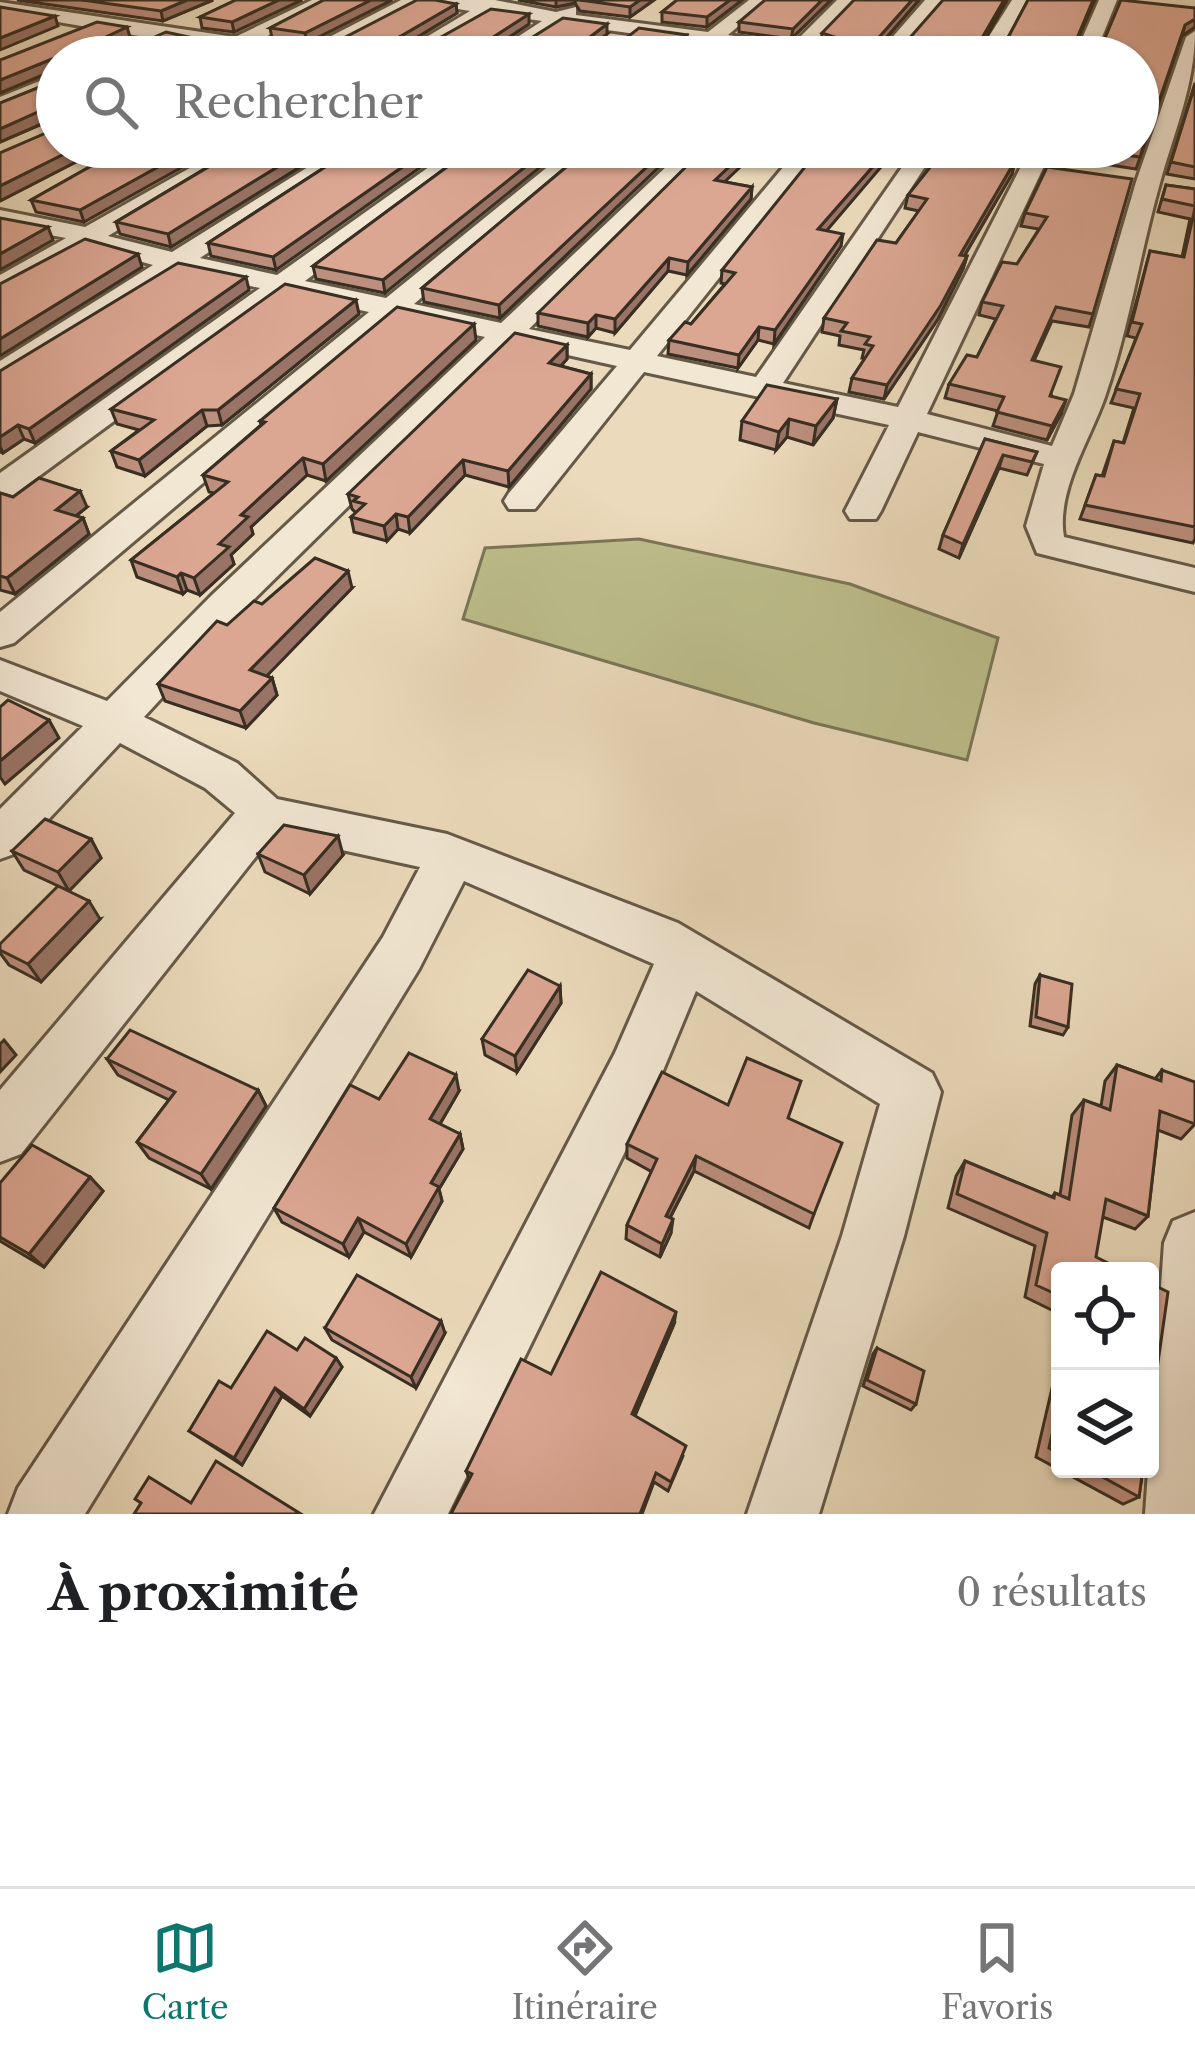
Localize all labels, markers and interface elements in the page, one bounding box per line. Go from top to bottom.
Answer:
search box [36,36,1159,168]
icon: search [78,69,144,135]
text: Rechercher [174,74,423,130]
map controls [1051,1262,1159,1478]
button: locate [1051,1262,1159,1370]
button: layers [1051,1370,1159,1478]
text: À proximité [48,1561,359,1623]
text: 0 résultats [956,1568,1147,1616]
tab: Carte [142,1915,229,2028]
tab: Itinéraire [512,1915,658,2028]
tab: Favoris [941,1915,1053,2028]

